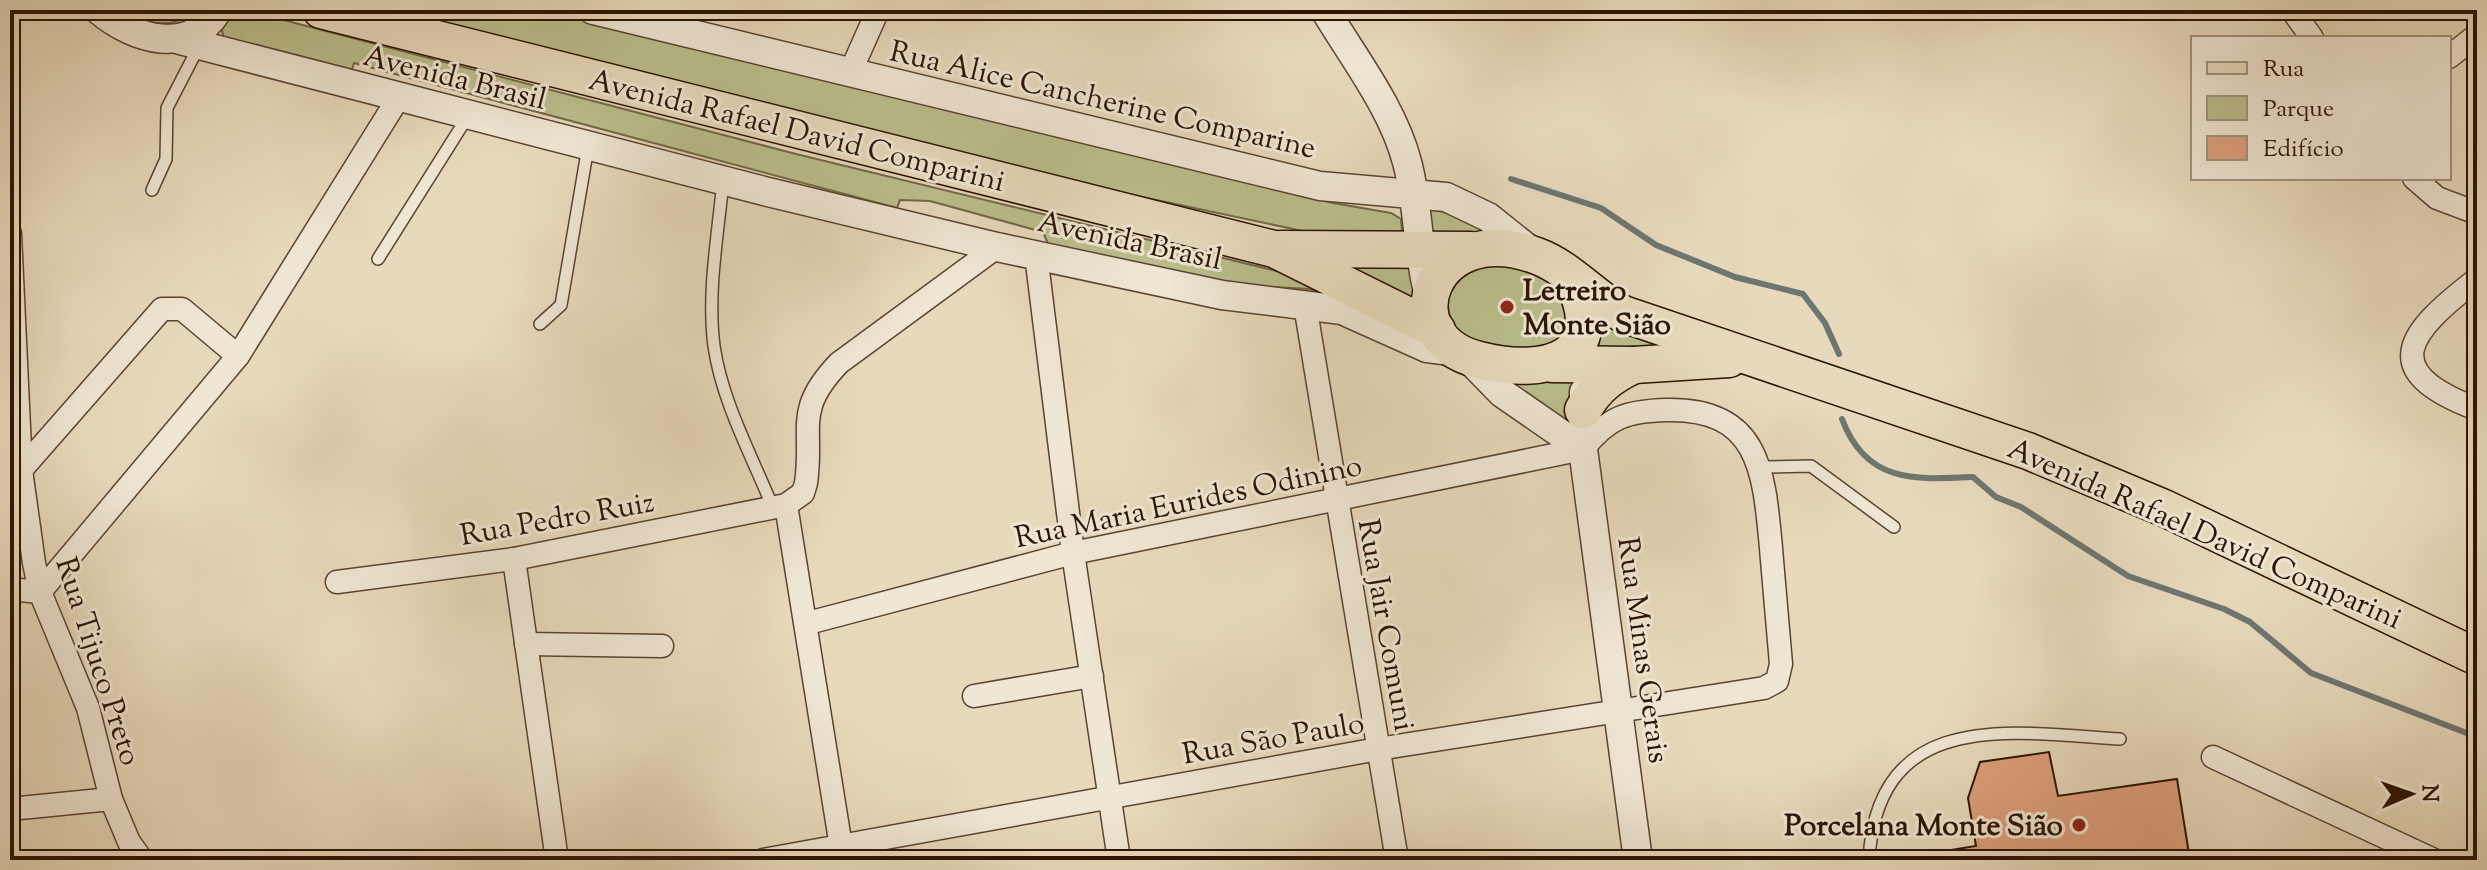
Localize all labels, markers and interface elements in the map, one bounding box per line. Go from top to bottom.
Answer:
street label: Rua Alice Cancherine Comparine [885,31,1320,171]
street label: Avenida Brasil [358,36,551,123]
legend [2191,36,2451,180]
text: Rua [2263,53,2304,87]
street label: Avenida Rafael David Comparini [584,60,1009,205]
text: Parque [2263,93,2334,127]
text: Edifício [2263,133,2344,167]
street label: Avenida Brasil [1033,202,1226,283]
place label: Letreiro Monte Sião [1523,271,1671,348]
marker: Letreiro Monte Sião [1498,298,1516,316]
street label: Avenida Rafael David Comparini [2000,429,2408,642]
street label: Rua Maria Eurides Odinino [1011,446,1366,561]
street label: Rua Pedro Ruiz [457,482,658,559]
street label: Rua Jair Comuni [1345,516,1424,735]
street label: Rua Minas Gerais [1604,535,1679,766]
street label: Rua Tijuco Preto [43,552,151,771]
street label: Rua São Paulo [1179,703,1368,778]
north arrow [2371,754,2451,834]
text: N [2412,784,2444,803]
place label: Porcelana Monte Sião [1784,806,2063,849]
marker: Porcelana Monte Sião [2070,816,2088,834]

